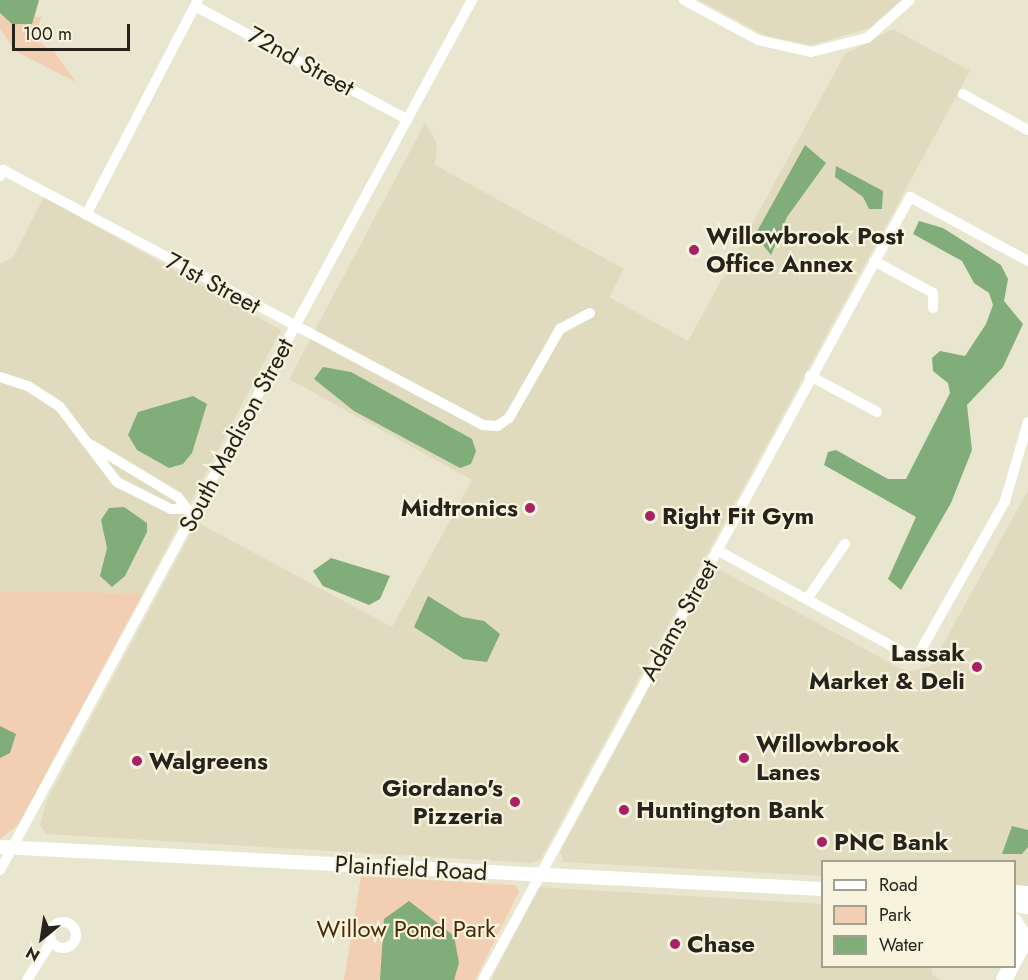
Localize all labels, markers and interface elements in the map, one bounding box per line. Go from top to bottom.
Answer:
scale bar [15,12,134,50]
street label: 72nd Street [243,20,359,102]
text: 100 m [23,21,72,47]
place label: Willowbrook Post Office Annex [706,222,904,278]
marker: Willowbrook Post Office Annex [687,243,701,257]
street label: 71st Street [161,246,265,320]
street label: South Madison Street [173,333,299,537]
place label: Midtronics [401,494,518,522]
marker: Midtronics [523,501,537,515]
place label: Right Fit Gym [662,502,814,530]
marker: Right Fit Gym [643,509,657,523]
street label: Adams Street [634,554,724,686]
place label: Lassak Market & Deli [809,639,965,695]
marker: Lassak Market & Deli [970,660,984,674]
place label: Willowbrook Lanes [756,730,900,786]
place label: Walgreens [149,747,268,775]
marker: Willowbrook Lanes [737,751,751,765]
marker: Walgreens [130,754,144,768]
place label: Giordano's Pizzeria [382,774,503,830]
marker: Giordano's Pizzeria [508,795,522,809]
place label: Huntington Bank [636,796,824,824]
marker: Huntington Bank [617,803,631,817]
place label: PNC Bank [834,828,949,856]
marker: PNC Bank [815,835,829,849]
street label: Plainfield Road [334,850,488,886]
legend [821,860,1016,968]
text: Road [879,872,918,898]
text: Park [879,902,911,928]
north arrow [12,908,72,968]
park label: Willow Pond Park [316,915,496,943]
place label: Chase [687,930,755,958]
text: Water [879,932,923,958]
marker: Chase [668,937,682,951]
text: N [21,941,44,967]

